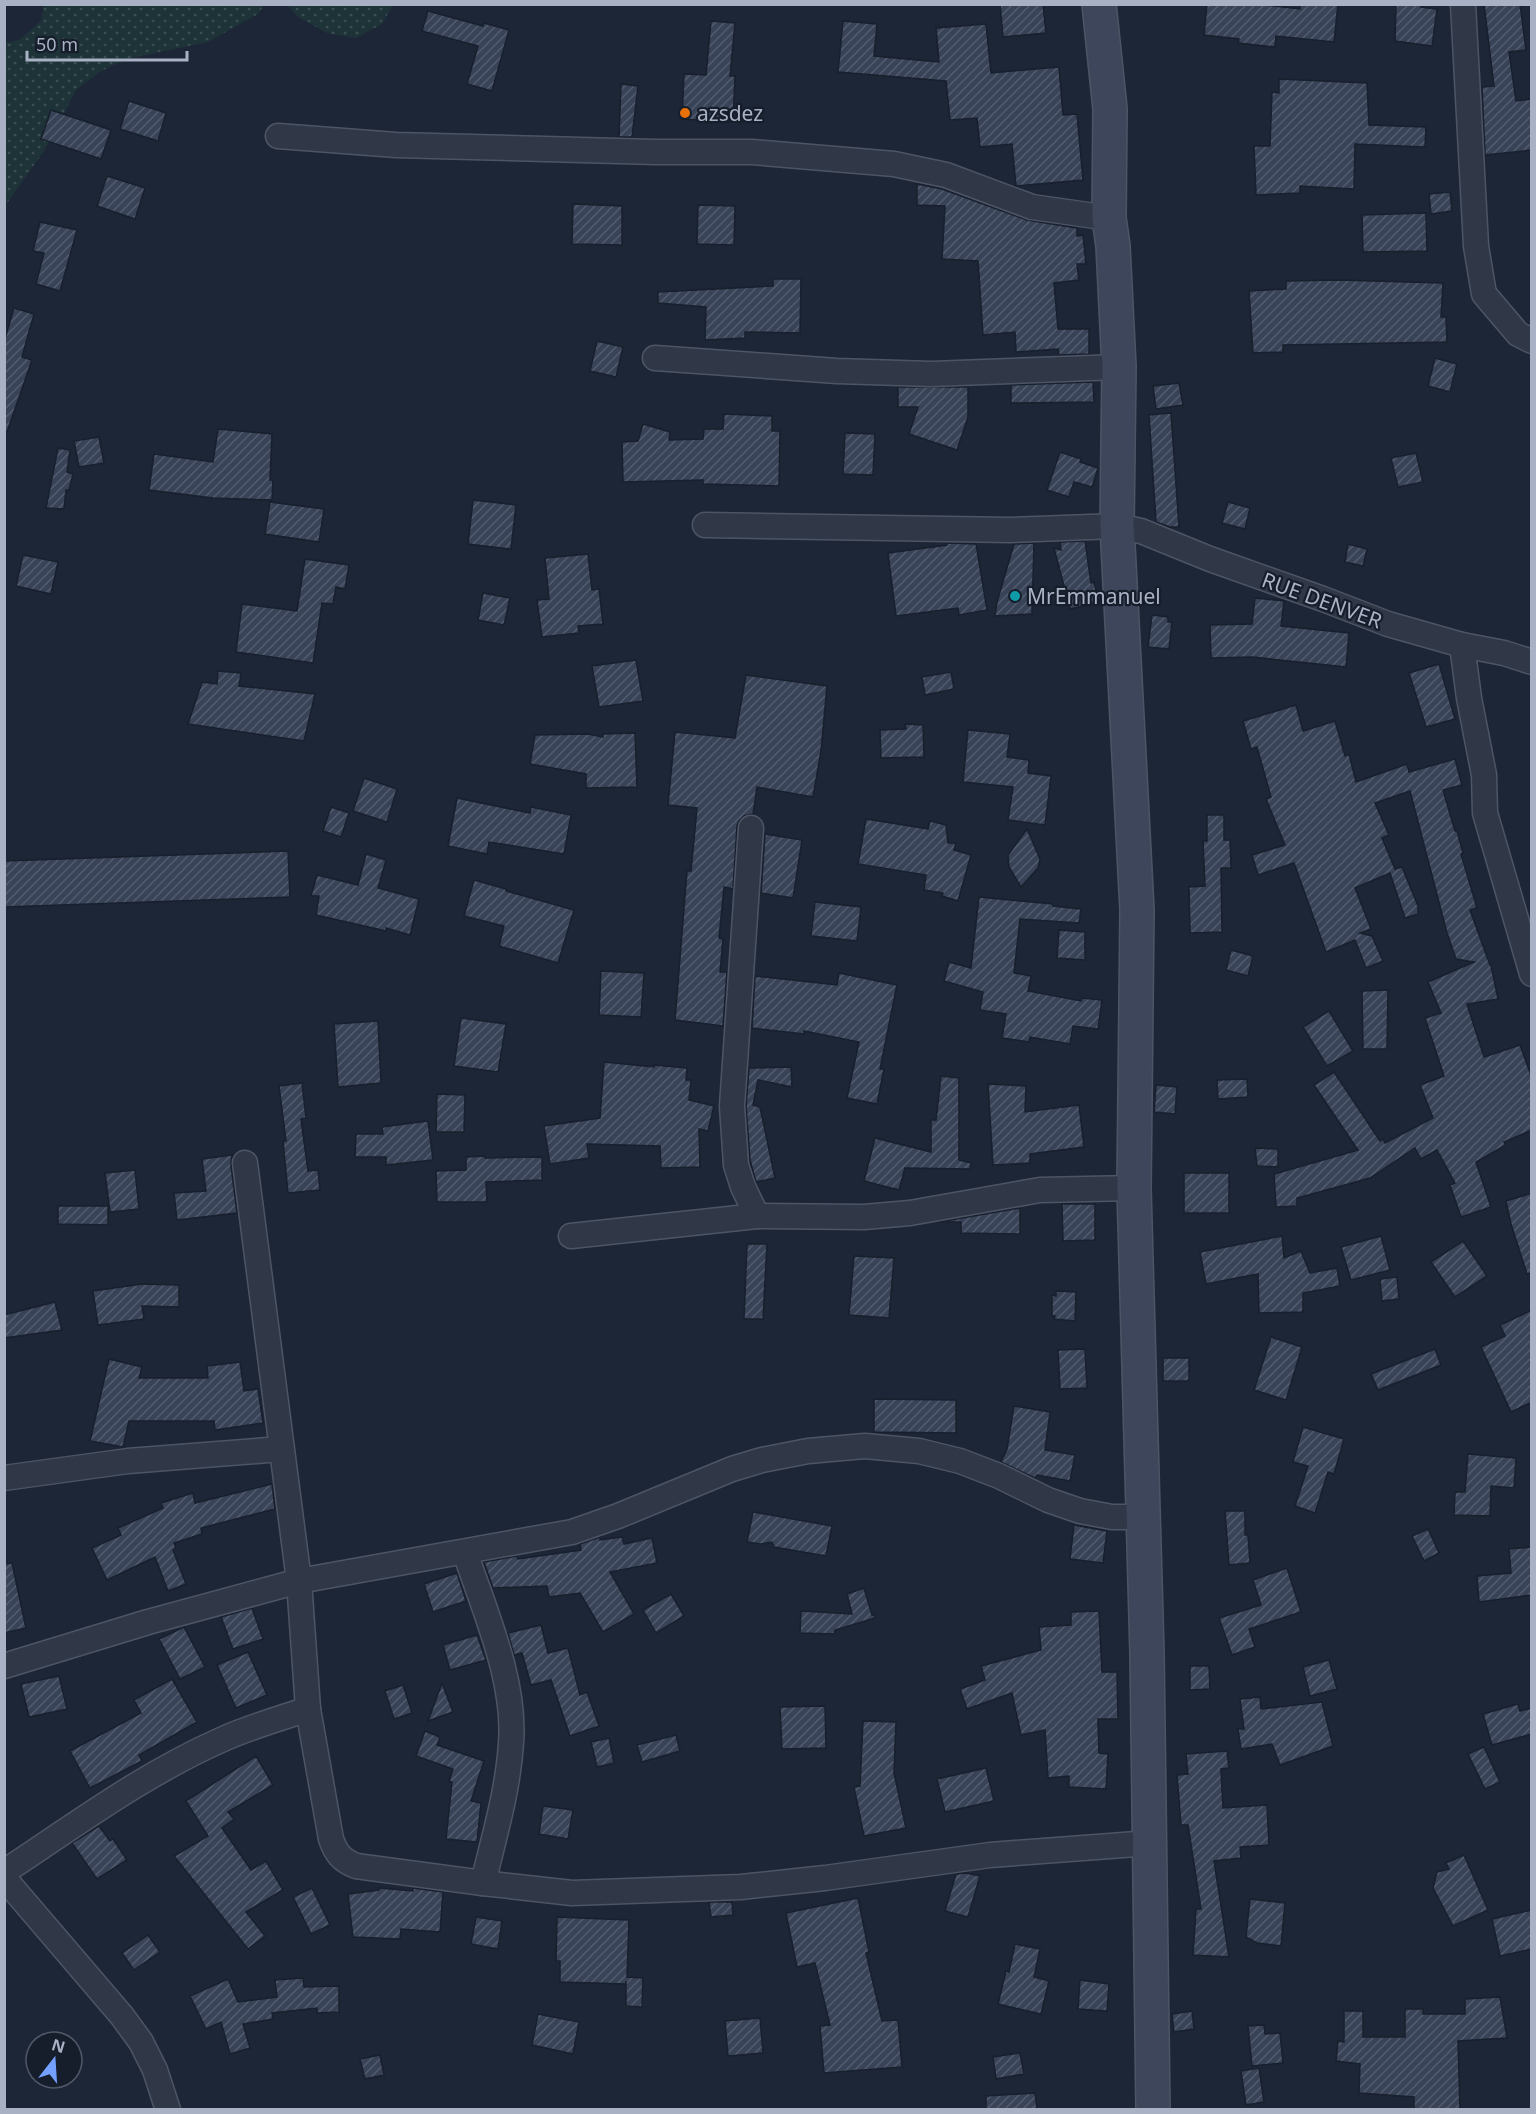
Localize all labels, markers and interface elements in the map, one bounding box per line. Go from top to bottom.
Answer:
scale bar [27,24,188,62]
text: 50 m [36,32,78,56]
place label: azsdez [697,99,763,127]
marker: azsdez [678,106,692,120]
street label: RUE DENVER [1258,565,1386,635]
place label: MrEmmanuel [1027,582,1161,610]
marker: MrEmmanuel [1008,589,1022,603]
north arrow [24,2030,84,2090]
text: N [49,2033,68,2058]

